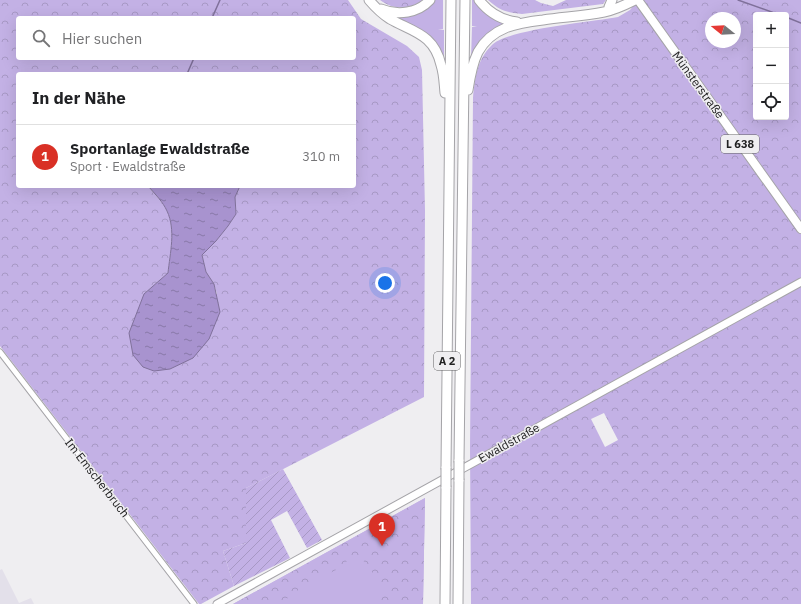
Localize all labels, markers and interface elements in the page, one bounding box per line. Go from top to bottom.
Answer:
north arrow [705,12,741,48]
map controls [753,12,789,120]
button: + [753,12,789,48]
search box [16,16,356,60]
icon: search [30,27,52,49]
text: Hier suchen [62,29,142,48]
street label: Münsterstraße [669,48,728,122]
button: − [753,48,789,84]
button: locate [753,84,789,120]
text: In der Nähe [32,87,126,109]
road number: L 638 [721,135,759,153]
text: Sportanlage Ewaldstraße [70,139,250,158]
text: 1 [41,148,49,165]
text: 310 m [302,148,340,165]
text: Sport · Ewaldstraße [70,158,186,175]
your location [375,273,395,293]
road number: A 2 [434,352,460,370]
street label: Ewaldstraße [475,419,542,466]
street label: Im Emscherbruch [62,435,133,520]
pin: 1 [369,513,395,546]

